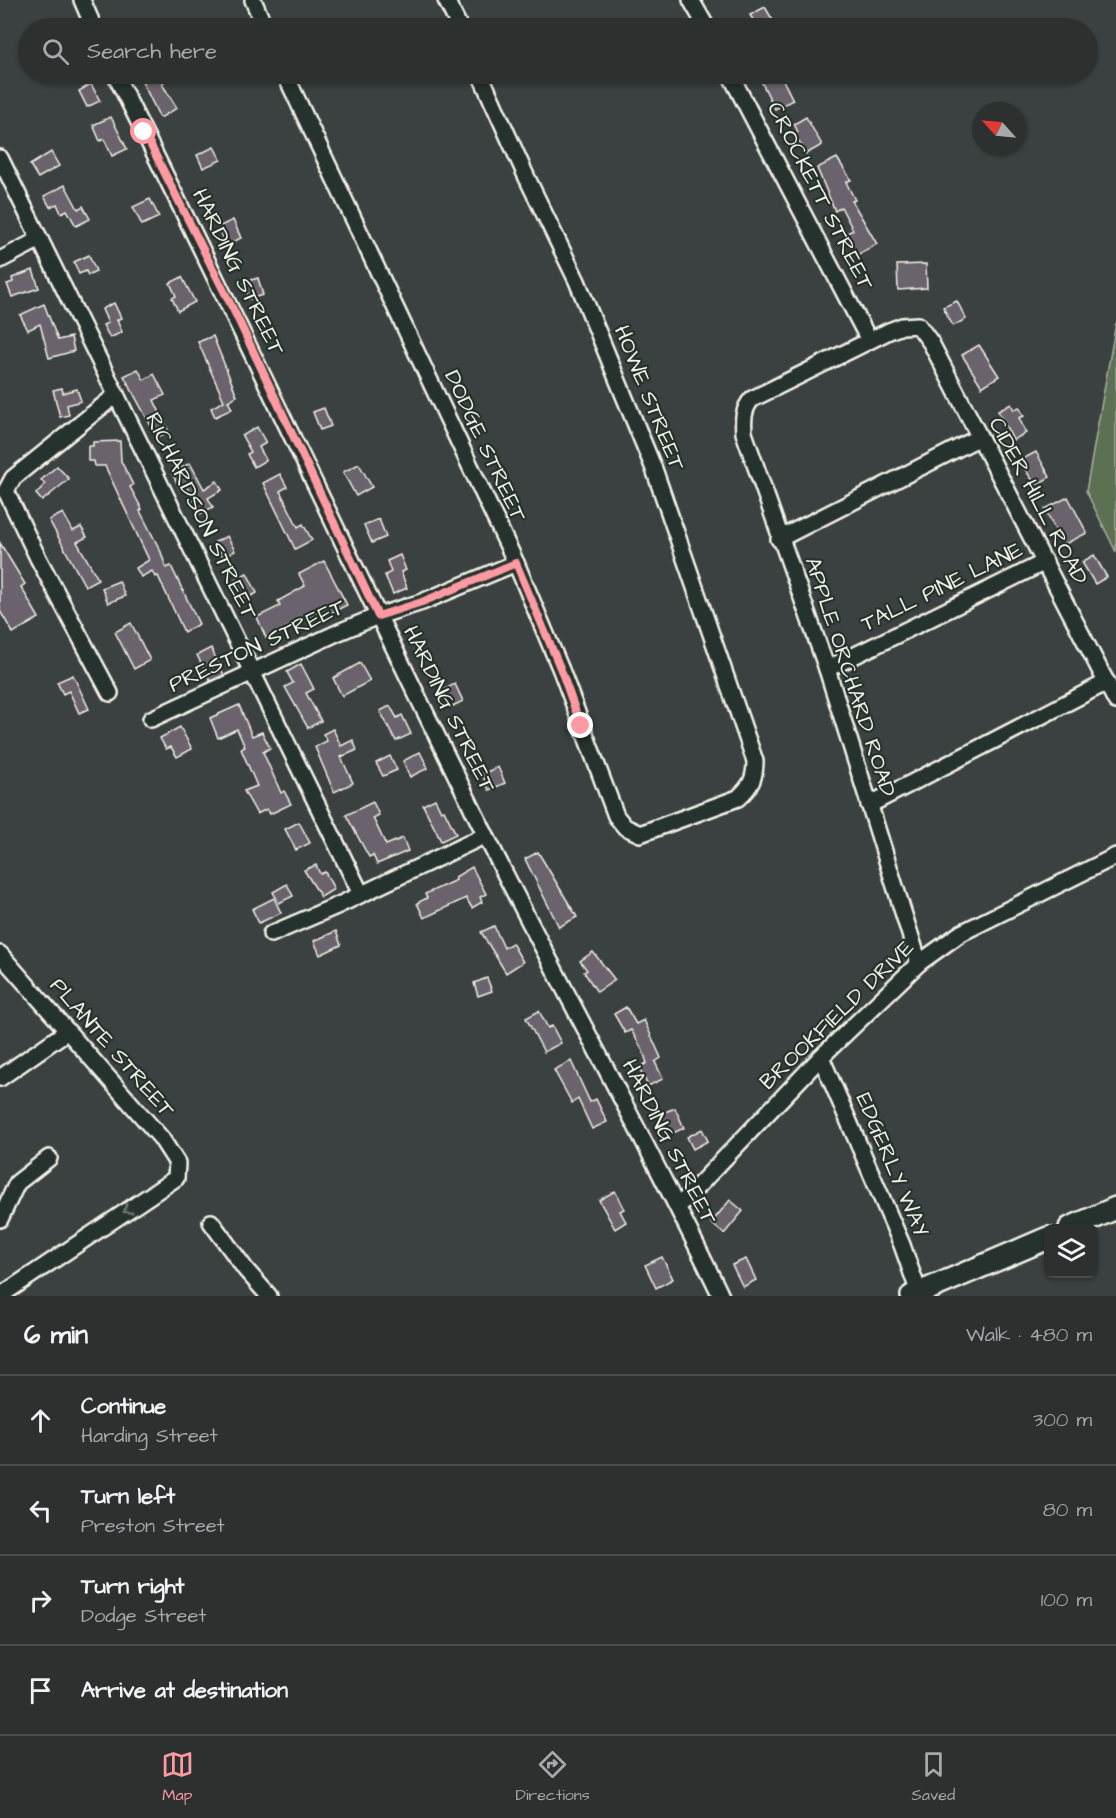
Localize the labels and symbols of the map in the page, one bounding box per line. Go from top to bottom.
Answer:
street label: CROCKETT STREET [759,97,881,296]
north arrow [972,102,1026,156]
route start [130,118,156,144]
street label: HARDING STREET [184,183,292,361]
street label: HOWE STREET [606,321,692,475]
street label: DODGE STREET [436,365,534,527]
street label: RICHARDSON STREET [137,407,265,625]
street label: CIDER HILL ROAD [981,412,1095,590]
street label: TALL PINE LANE [856,534,1028,640]
street label: APPLE ORCHARD ROAD [797,553,903,801]
street label: PRESTON STREET [164,591,350,700]
street label: HARDING STREET [395,620,503,798]
route end [567,712,593,738]
street label: BROOKFIELD DRIVE [753,933,921,1097]
street label: PLANTE STREET [43,971,182,1125]
street label: HARDING STREET [614,1054,724,1230]
street label: EDGERLY WAY [848,1088,936,1242]
one-way arrow [123,1203,134,1214]

